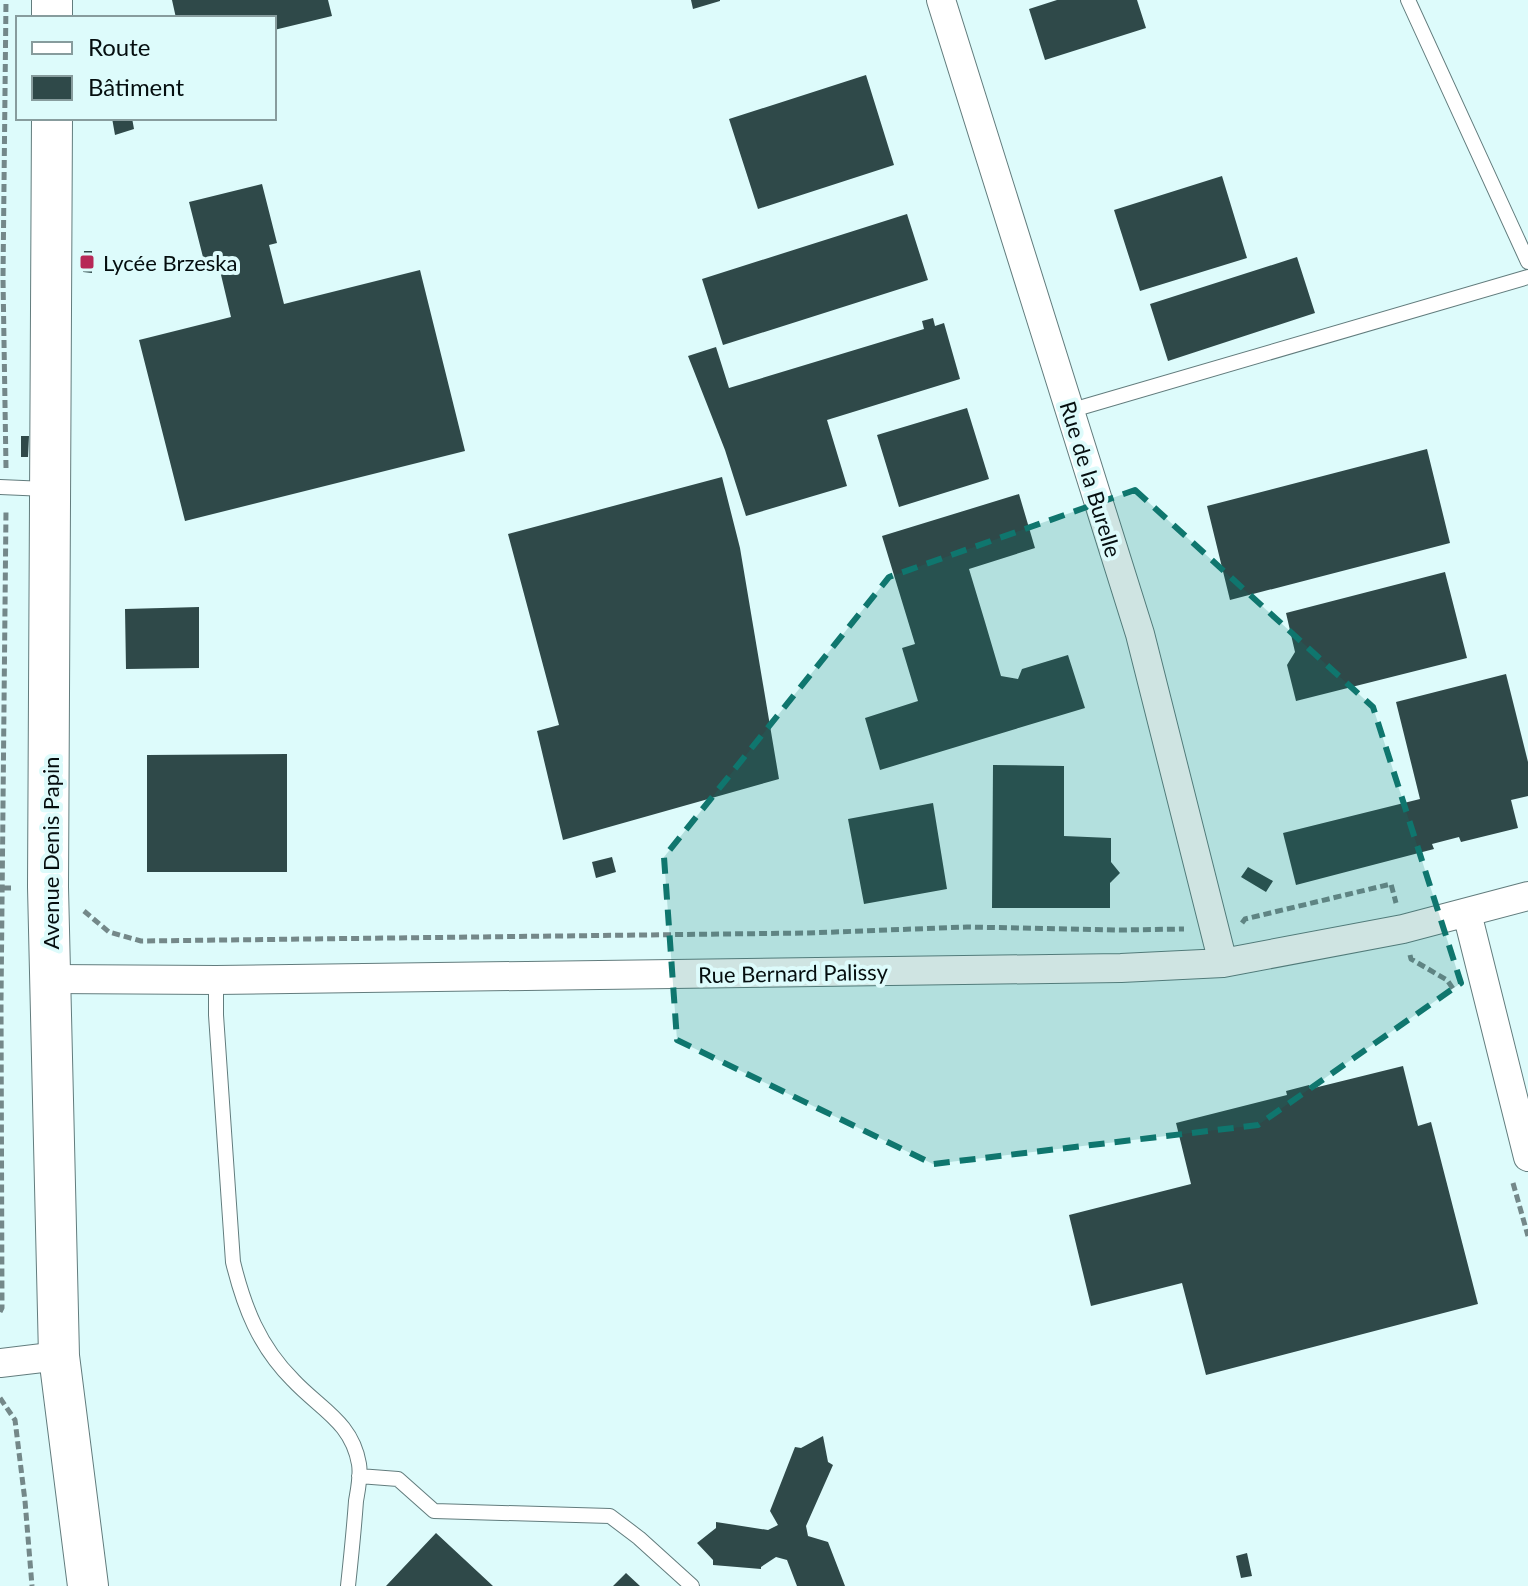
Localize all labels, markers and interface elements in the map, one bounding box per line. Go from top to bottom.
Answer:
legend [16,16,276,120]
text: Route [88,32,150,61]
text: Bâtiment [88,72,185,101]
place label: Lycée Brzeska [103,249,237,276]
marker: Lycée Brzeska [78,253,96,271]
street label: Rue de la Burelle [1054,398,1128,560]
street label: Avenue Denis Papin [37,756,64,950]
street label: Rue Bernard Palissy [698,958,889,988]

